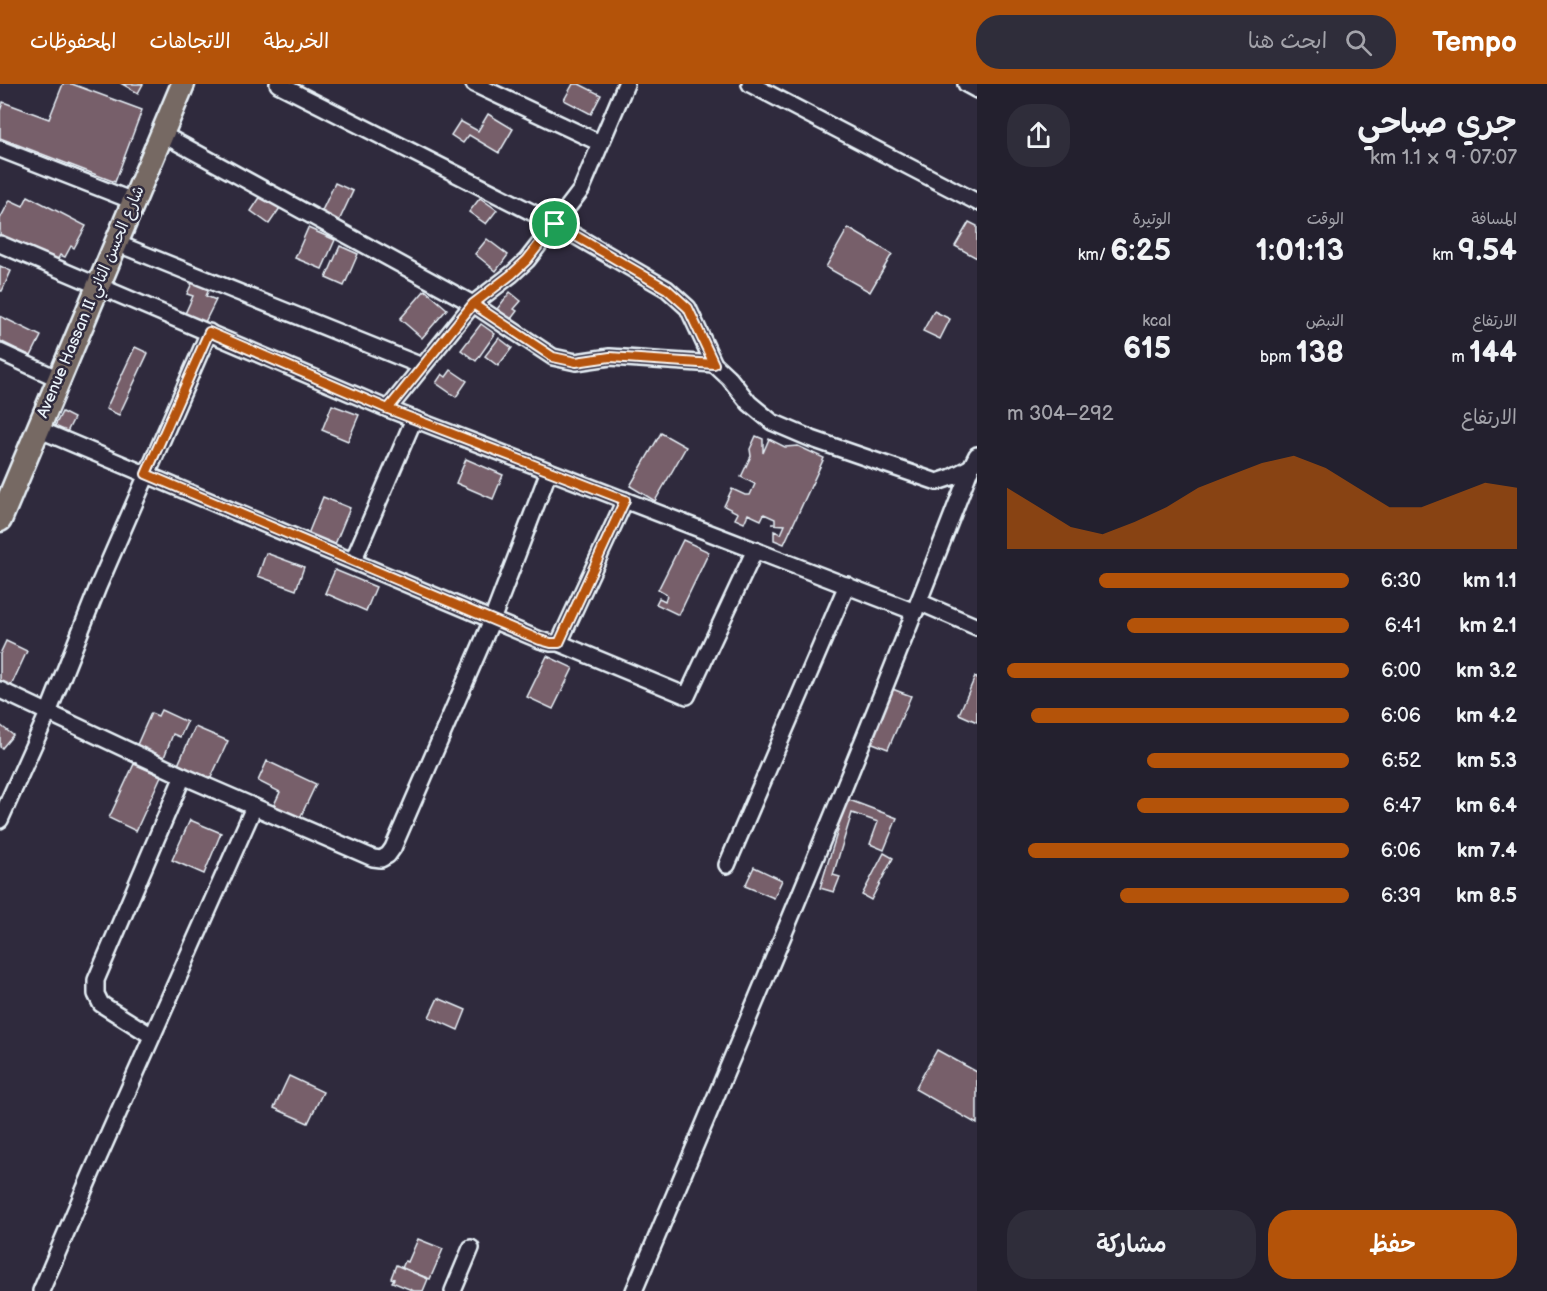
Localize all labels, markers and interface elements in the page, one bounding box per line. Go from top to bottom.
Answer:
search box [976,15,1396,69]
icon: search [1342,26,1375,59]
text: Tempo [1432,26,1517,59]
text: ابحث هنا [1248,28,1327,55]
text: المحفوظات [30,29,116,54]
text: الاتجاهات [149,29,231,54]
text: الخريطة [264,29,329,54]
text: جري صباحي [1357,103,1517,143]
button: share [1007,104,1070,167]
text: 07:07 · 9 × 1.1 km [1370,146,1517,170]
street label: Avenue Hassan II شارع الحسن الثاني [33,183,152,423]
pin [529,198,580,249]
icon: arrive [538,207,571,240]
text: الوتيرة [1132,210,1171,229]
text: الوقت [1307,210,1344,229]
text: المسافة [1471,210,1517,229]
text: 6:25 [1110,233,1171,269]
text: 1:01:13 [1256,233,1344,269]
text: 9.54 [1458,233,1517,269]
text: /km [1078,246,1110,265]
text: km [1432,246,1458,265]
text: kcal [1142,312,1171,331]
text: النبض [1306,312,1344,331]
text: الارتفاع [1472,312,1517,331]
text: 615 [1123,331,1171,367]
text: 138 [1296,335,1344,371]
text: 144 [1469,335,1517,371]
text: bpm [1260,348,1296,367]
text: m [1451,348,1469,367]
text: 292–304 m [1007,402,1114,426]
text: الارتفاع [1461,406,1517,430]
text: 6:30 [1381,569,1421,593]
text: 1.1 km [1463,569,1517,593]
text: 6:41 [1385,614,1421,638]
text: 2.1 km [1459,614,1517,638]
text: 6:00 [1381,659,1421,683]
text: 3.2 km [1456,659,1517,683]
text: 6:06 [1381,704,1421,728]
text: 4.2 km [1456,704,1517,728]
text: 6:52 [1381,749,1421,773]
text: 5.3 km [1456,749,1517,773]
text: 6:47 [1383,794,1421,818]
text: 6.4 km [1456,794,1517,818]
text: 6:06 [1381,839,1421,863]
text: 7.4 km [1457,839,1517,863]
text: 6:39 [1381,884,1421,908]
text: 8.5 km [1456,884,1517,908]
button: مشاركة [1007,1210,1256,1279]
button: حفظ [1268,1210,1517,1279]

